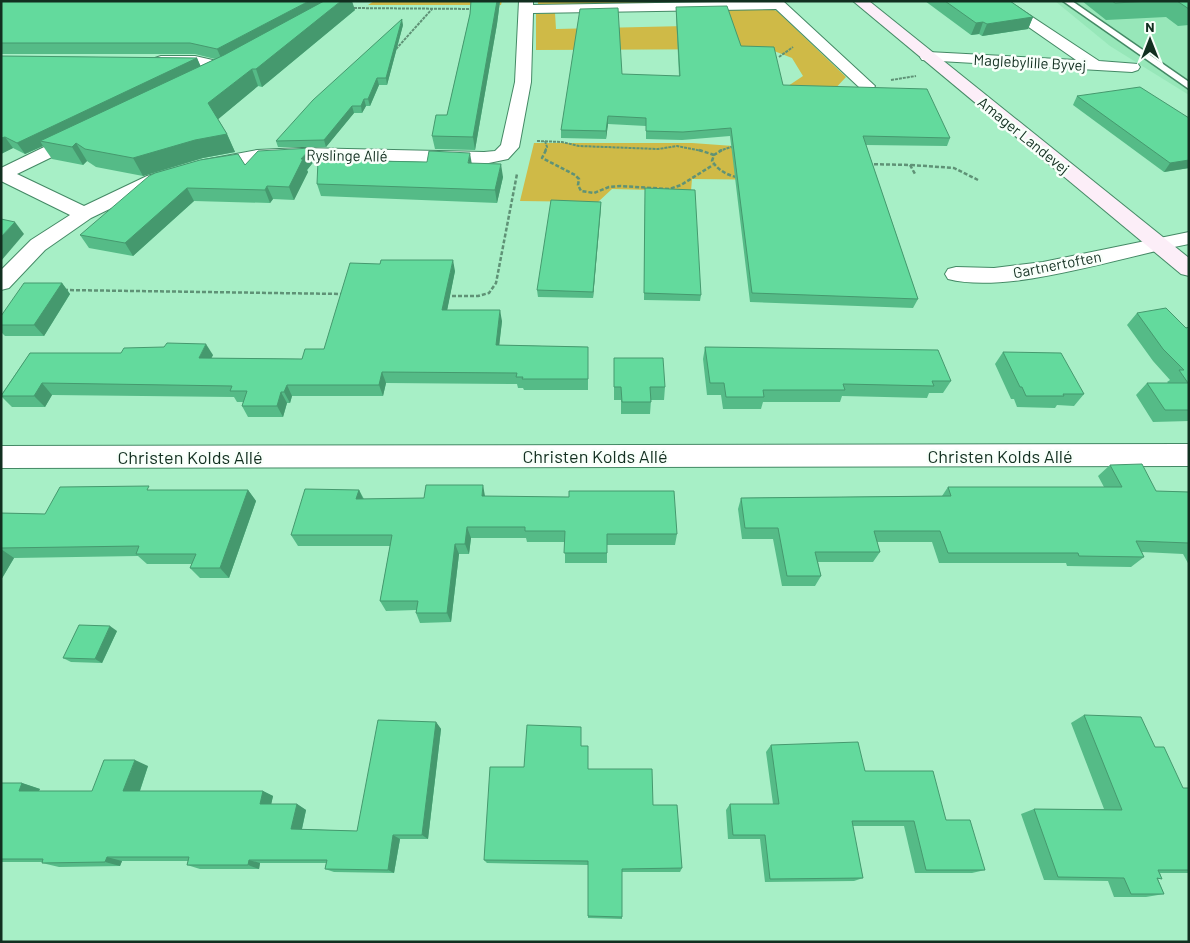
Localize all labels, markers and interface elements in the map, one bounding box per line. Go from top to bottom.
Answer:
north arrow [1125,15,1175,65]
text: N [1145,18,1155,35]
street label: Maglebylille Byvej [973,50,1087,74]
street label: Amager Landevej [975,93,1073,177]
street label: Ryslinge Allé [306,145,388,165]
street label: Gartnertoften [1011,247,1103,281]
street label: Christen Kolds Allé [522,445,668,467]
street label: Christen Kolds Allé [927,445,1073,467]
street label: Christen Kolds Allé [117,446,263,468]

